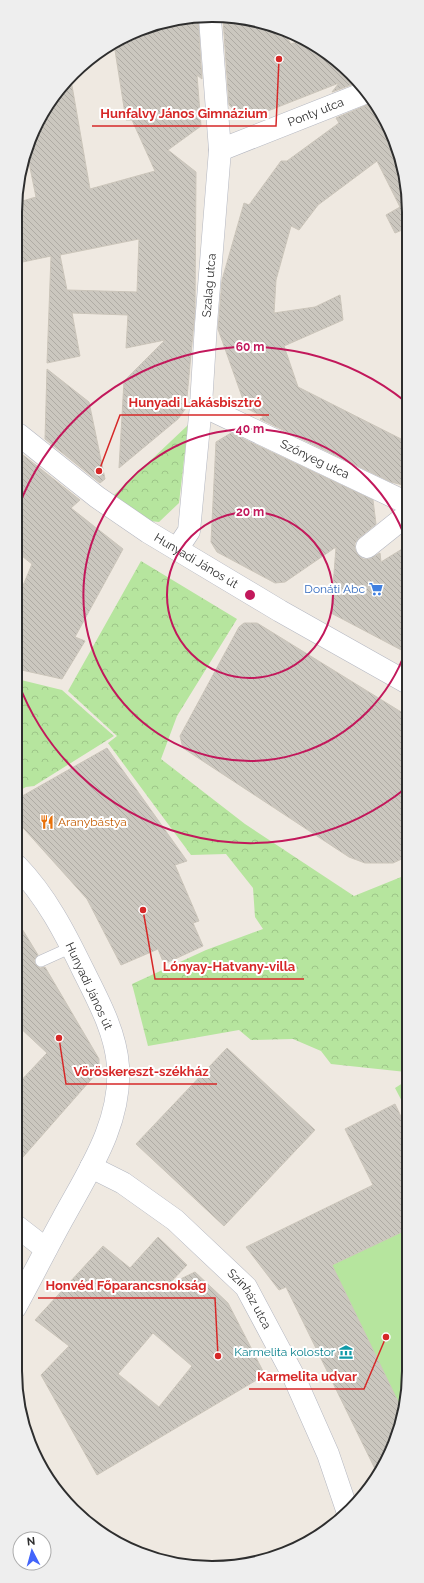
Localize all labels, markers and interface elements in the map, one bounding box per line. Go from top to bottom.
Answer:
street label: Ponty utca [286,95,346,130]
callout: Hunfalvy János Gimnázium [92,101,276,126]
text: Hunfalvy János Gimnázium [100,106,268,121]
street label: Szalag utca [200,253,219,318]
text: 60 m [236,340,264,354]
callout: Hunyadi Lakásbisztró [120,390,269,415]
text: Hunyadi Lakásbisztró [128,395,262,410]
text: 40 m [236,422,264,436]
street label: Szőnyeg utca [278,437,352,482]
text: 20 m [236,505,264,519]
street label: Hunyadi János út [152,530,240,591]
supermarket icon: Donáti Abc [368,581,384,597]
place label: Donáti Abc [304,582,365,596]
centre of rings [243,588,257,602]
restaurant icon: Aranybástya [39,814,55,830]
place label: Aranybástya [58,815,127,829]
street label: Hunyadi János út [63,940,115,1032]
callout: Lónyay-Hatvany-villa [155,954,304,979]
text: Lónyay-Hatvany-villa [163,959,296,974]
callout: Vöröskereszt-székház [66,1059,217,1084]
text: Vöröskereszt-székház [73,1064,209,1079]
street label: Színház utca [224,1266,274,1331]
callout: Honvéd Főparancsnokság [38,1273,215,1298]
text: Honvéd Főparancsnokság [45,1278,207,1293]
museum icon: Karmelita kolostor [338,1344,354,1360]
place label: Karmelita kolostor [234,1345,336,1359]
callout: Karmelita udvar [249,1364,364,1389]
text: Karmelita udvar [257,1369,357,1384]
north arrow [12,1531,52,1571]
text: N [26,1535,36,1548]

